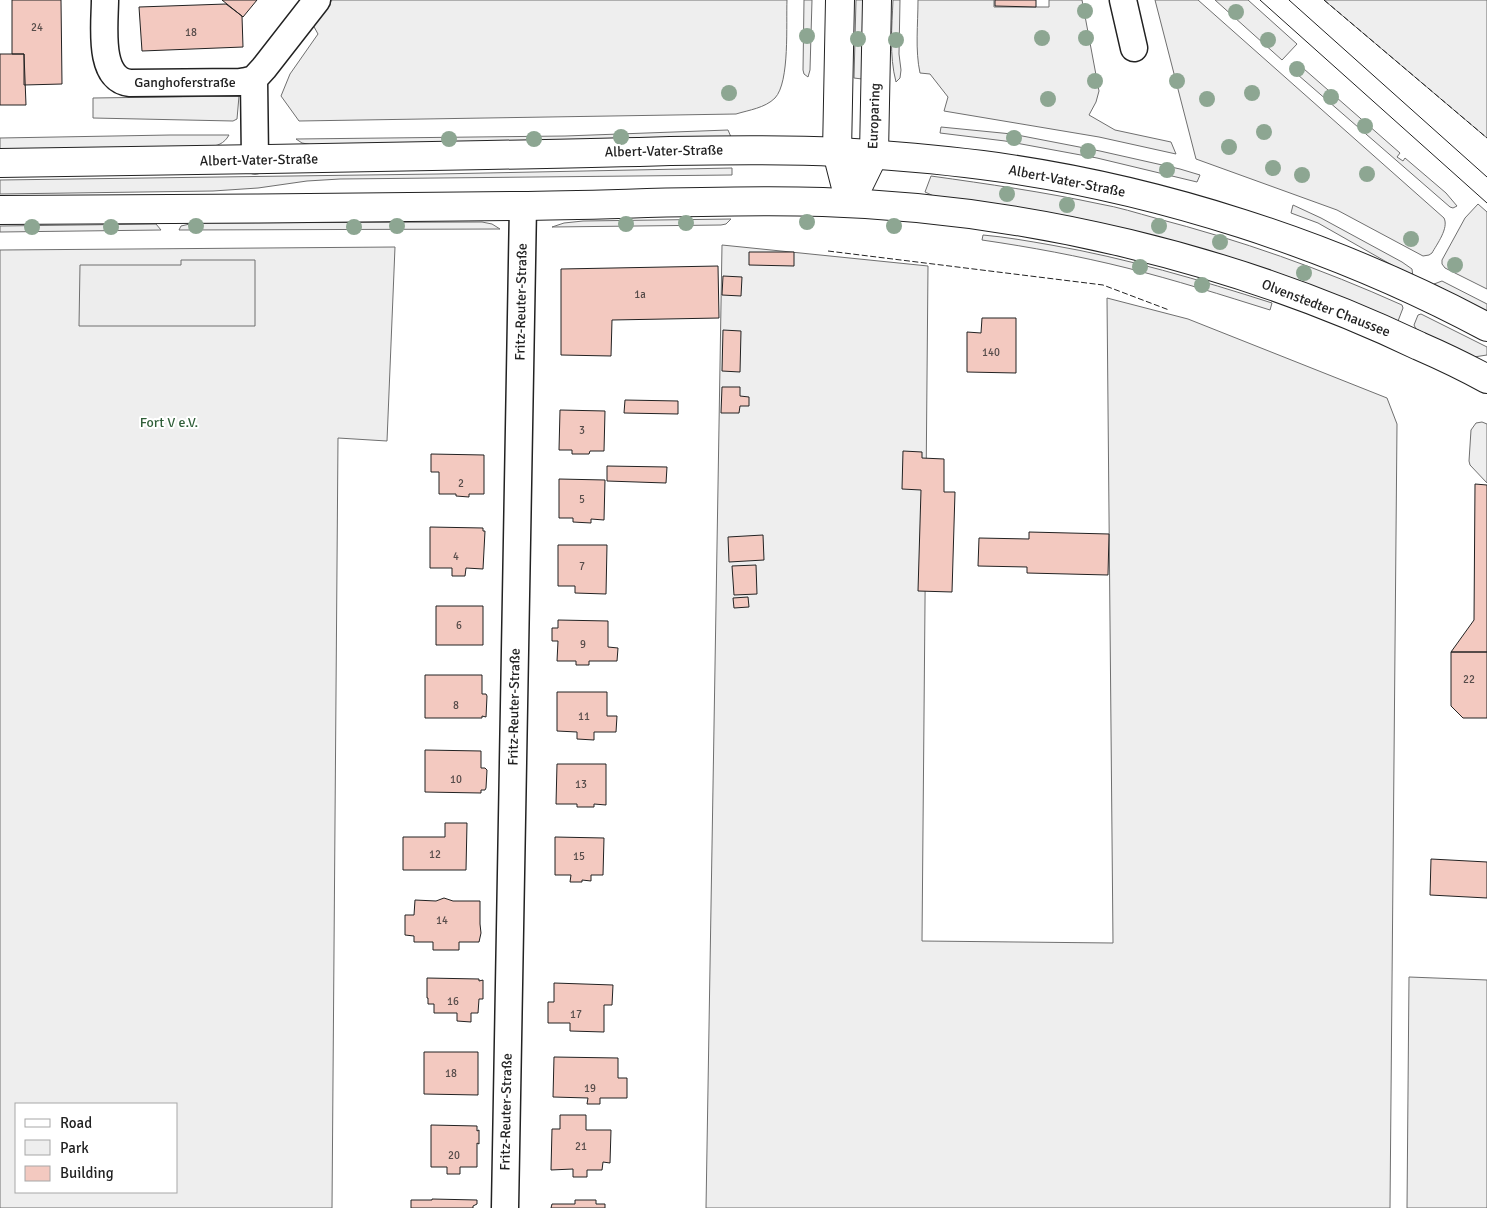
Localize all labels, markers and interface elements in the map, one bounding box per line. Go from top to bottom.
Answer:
house number: 24 [31,21,43,34]
house number: 18 [185,26,197,39]
street label: Ganghoferstraße [134,74,236,91]
street label: Europaring [864,83,884,149]
street label: Albert-Vater-Straße [605,141,723,161]
street label: Albert-Vater-Straße [200,150,318,170]
street label: Albert-Vater-Straße [1007,161,1127,201]
street label: Fritz-Reuter-Straße [511,243,531,361]
street label: Olvenstedter Chaussee [1259,276,1393,340]
house number: 1a [634,288,646,301]
house number: 140 [982,346,1000,359]
park label: Fort V e.V. [140,414,198,431]
house number: 3 [579,424,585,437]
house number: 2 [458,477,464,490]
house number: 5 [579,493,585,506]
house number: 4 [453,550,459,563]
house number: 7 [579,560,585,573]
house number: 6 [456,619,462,632]
house number: 9 [580,638,586,651]
street label: Fritz-Reuter-Straße [504,648,524,766]
house number: 22 [1463,673,1475,686]
house number: 8 [453,699,459,712]
house number: 11 [578,710,590,723]
house number: 10 [450,773,462,786]
house number: 13 [575,778,587,791]
house number: 12 [429,848,441,861]
house number: 15 [573,850,585,863]
house number: 14 [436,914,448,927]
house number: 16 [447,995,459,1008]
house number: 17 [570,1008,582,1021]
street label: Fritz-Reuter-Straße [496,1053,516,1171]
house number: 18 [445,1067,457,1080]
house number: 19 [584,1082,596,1095]
legend [15,1103,178,1193]
text: Road [60,1114,92,1132]
text: Park [60,1139,89,1157]
house number: 21 [575,1140,587,1153]
house number: 20 [448,1149,460,1162]
text: Building [60,1164,114,1182]

